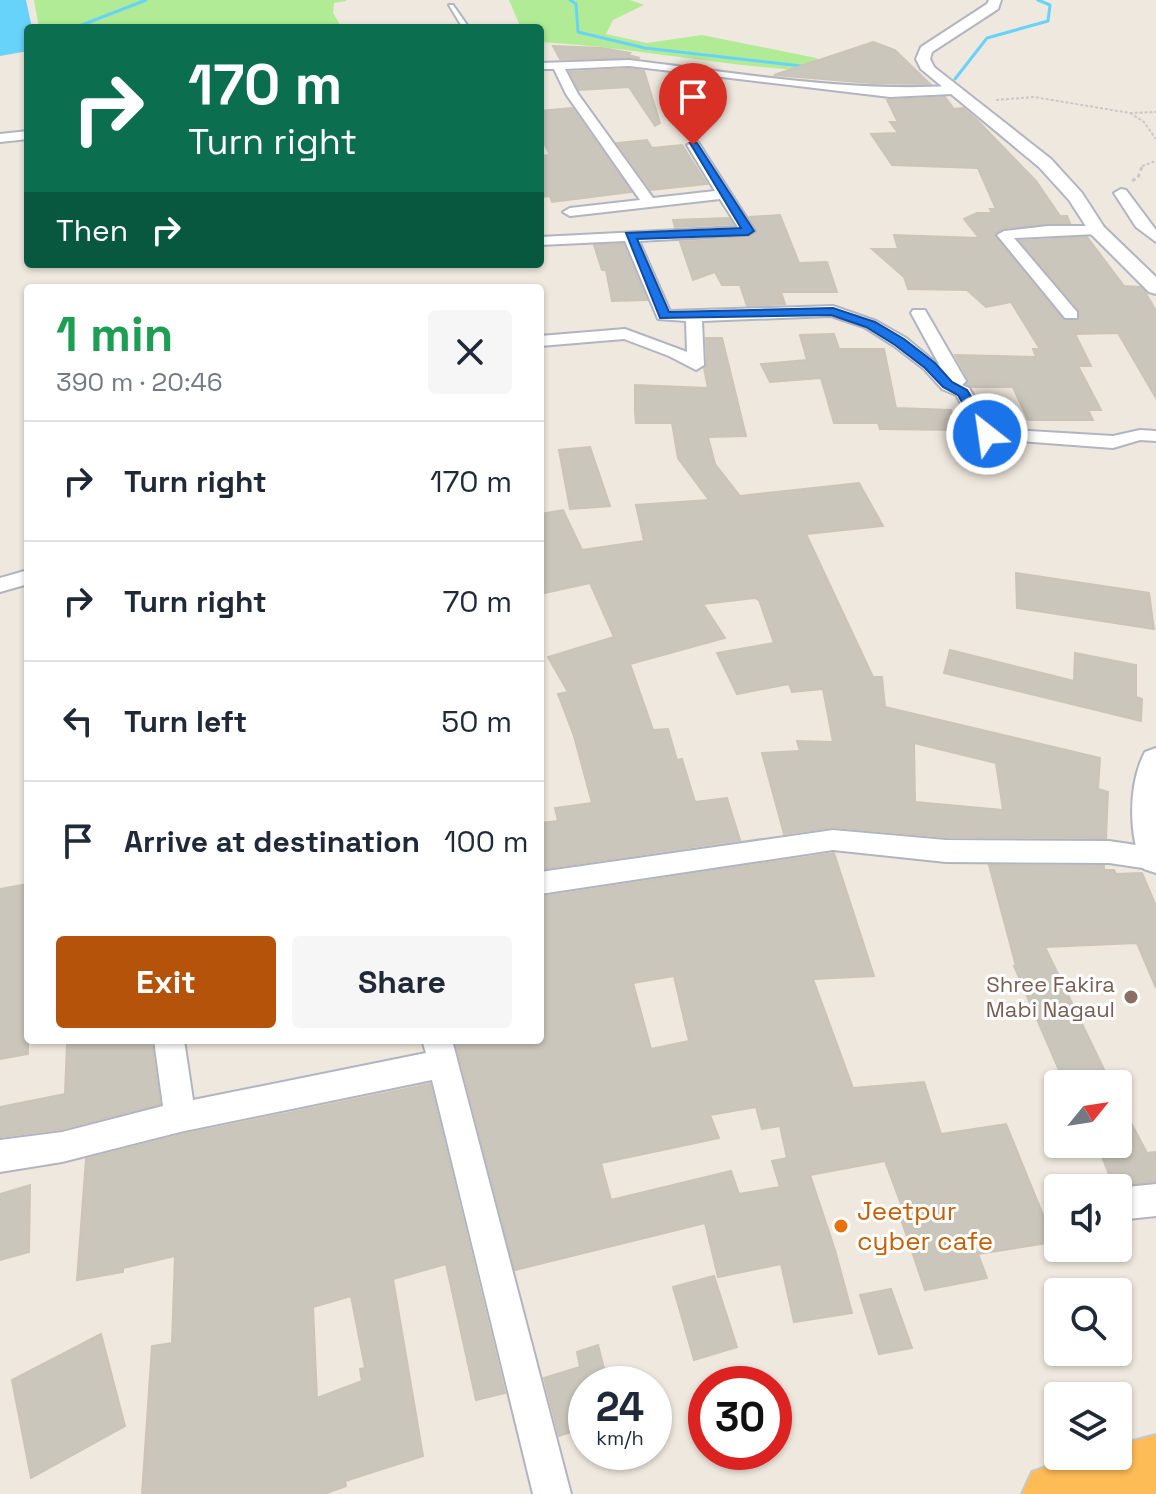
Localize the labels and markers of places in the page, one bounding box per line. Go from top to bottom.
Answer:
pin [659,63,727,145]
place label: Shree Fakira Mabi Nagaul [986,970,1115,1023]
marker: Shree Fakira Mabi Nagaul [1122,988,1140,1006]
place label: Jeetpur cyber cafe [857,1194,993,1258]
marker: Jeetpur cyber cafe [832,1217,850,1235]

